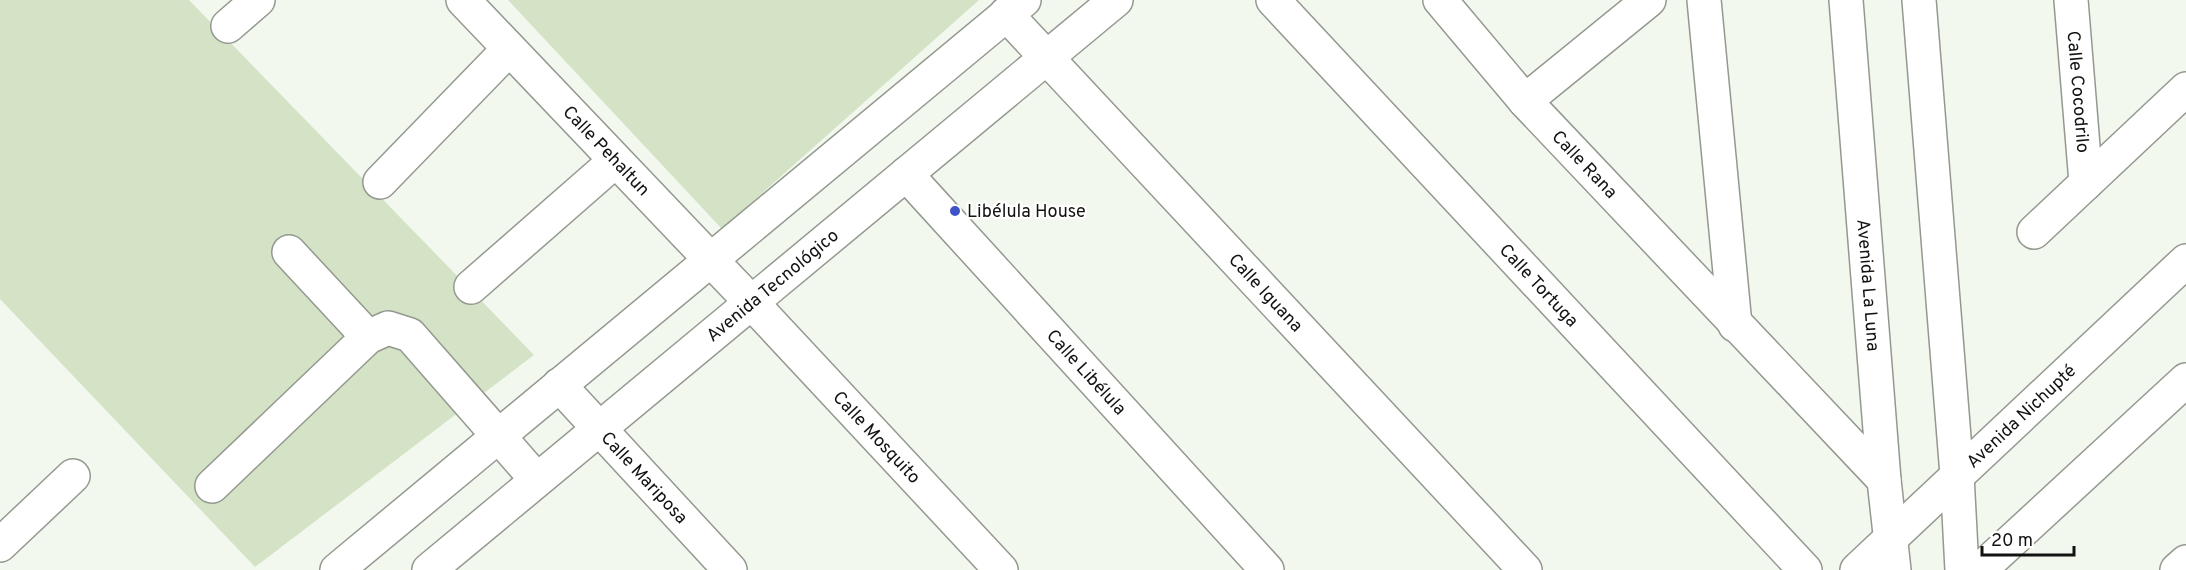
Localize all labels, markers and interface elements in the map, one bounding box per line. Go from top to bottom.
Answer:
street label: Calle Cocodrilo [2061,30,2093,154]
street label: Calle Pehaltun [557,101,654,202]
street label: Calle Rana [1546,126,1622,204]
place label: Libélula House [967,201,1086,224]
marker: Libélula House [948,204,962,218]
street label: Avenida La Luna [1850,218,1884,352]
street label: Avenida Tecnológico [702,225,844,348]
street label: Calle Tortuga [1493,240,1583,333]
street label: Calle Iguana [1223,249,1307,338]
street label: Calle Libélula [1040,325,1130,421]
street label: Avenida Nichupté [1962,360,2082,474]
street label: Calle Mosquito [827,387,925,489]
street label: Calle Mariposa [595,428,692,530]
scale bar [1982,519,2074,557]
text: 20 m [1991,530,2033,553]

